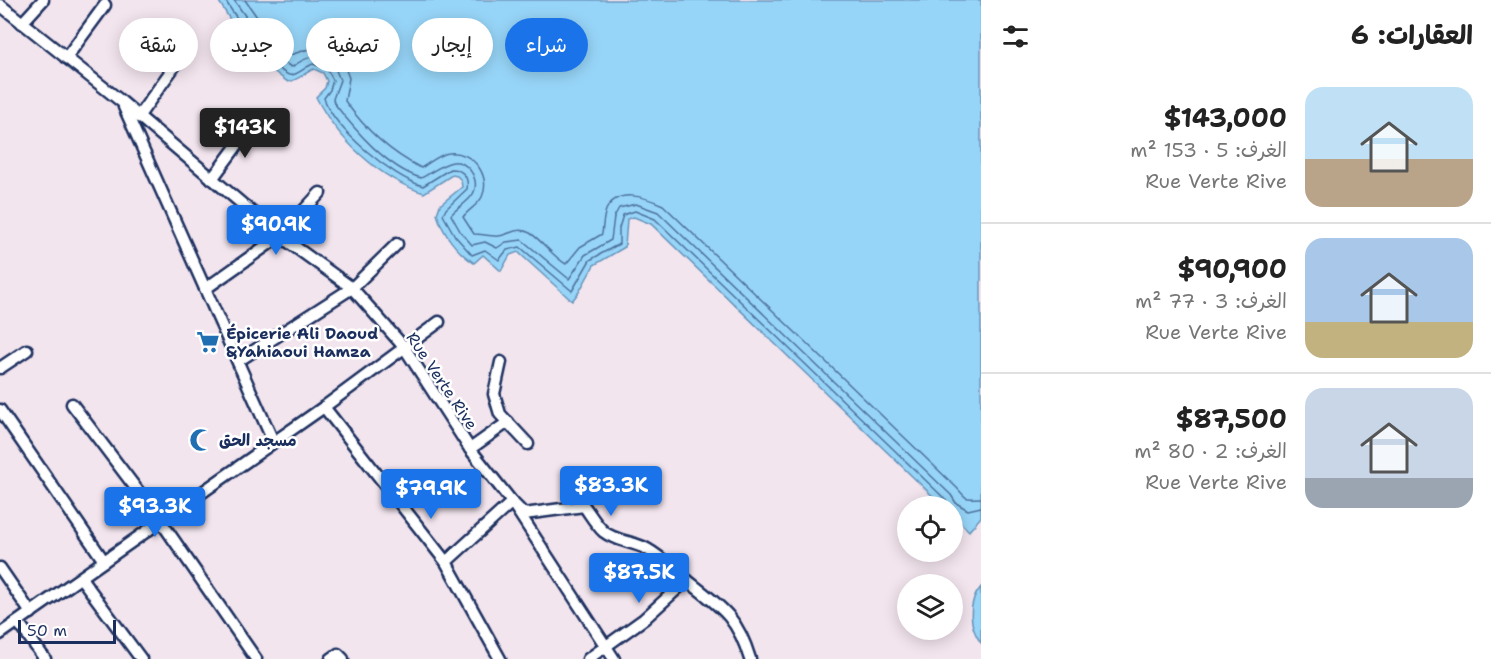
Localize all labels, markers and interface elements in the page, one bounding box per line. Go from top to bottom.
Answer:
text: العقارات: 6 [1351,17,1473,52]
chip: شقة [119,18,198,72]
chip: جديد [210,18,294,72]
chip: تصفية [306,18,400,72]
chip: إيجار [412,18,493,72]
chip: شراء [505,18,588,72]
icon: filters [999,20,1032,53]
text: $143,000 [1164,100,1287,135]
pin: $143K [203,108,287,159]
icon: home [1353,111,1425,183]
text: $143K [214,114,276,140]
text: الغرف: 5 · 153 m² [1130,137,1287,163]
text: Rue Verte Rive [1145,168,1287,194]
pin: $90.9K [227,205,325,256]
text: $90.9K [241,211,311,237]
text: $90,900 [1177,251,1287,286]
icon: home [1353,262,1425,334]
text: الغرف: 3 · 77 m² [1135,288,1287,314]
text: Rue Verte Rive [1145,319,1287,345]
place label: Épicerie Ali Daoud &Yahiaoui Hamza [226,323,378,362]
street label: Rue Verte Rive [402,328,482,434]
supermarket icon: Épicerie Ali Daoud &Yahiaoui Hamza [195,329,221,355]
text: $87,500 [1175,401,1287,436]
icon: home [1353,412,1425,484]
mosque icon: مسجد الحق [188,427,214,453]
place label: مسجد الحق [219,430,297,451]
text: الغرف: 2 · 80 m² [1134,438,1287,464]
pin: $83.3K [562,466,660,517]
pin: $79.9K [382,469,480,520]
text: Rue Verte Rive [1145,469,1287,495]
text: $83.3K [574,472,648,498]
text: $79.9K [395,475,467,501]
pin: $93.3K [106,487,204,538]
text: $93.3K [118,493,192,519]
map controls [897,496,963,640]
button: locate [897,496,963,562]
pin: $87.5K [590,553,688,604]
text: $87.5K [603,559,675,585]
button: layers [897,574,963,640]
scale bar [18,617,116,644]
text: 50 m [27,620,67,641]

